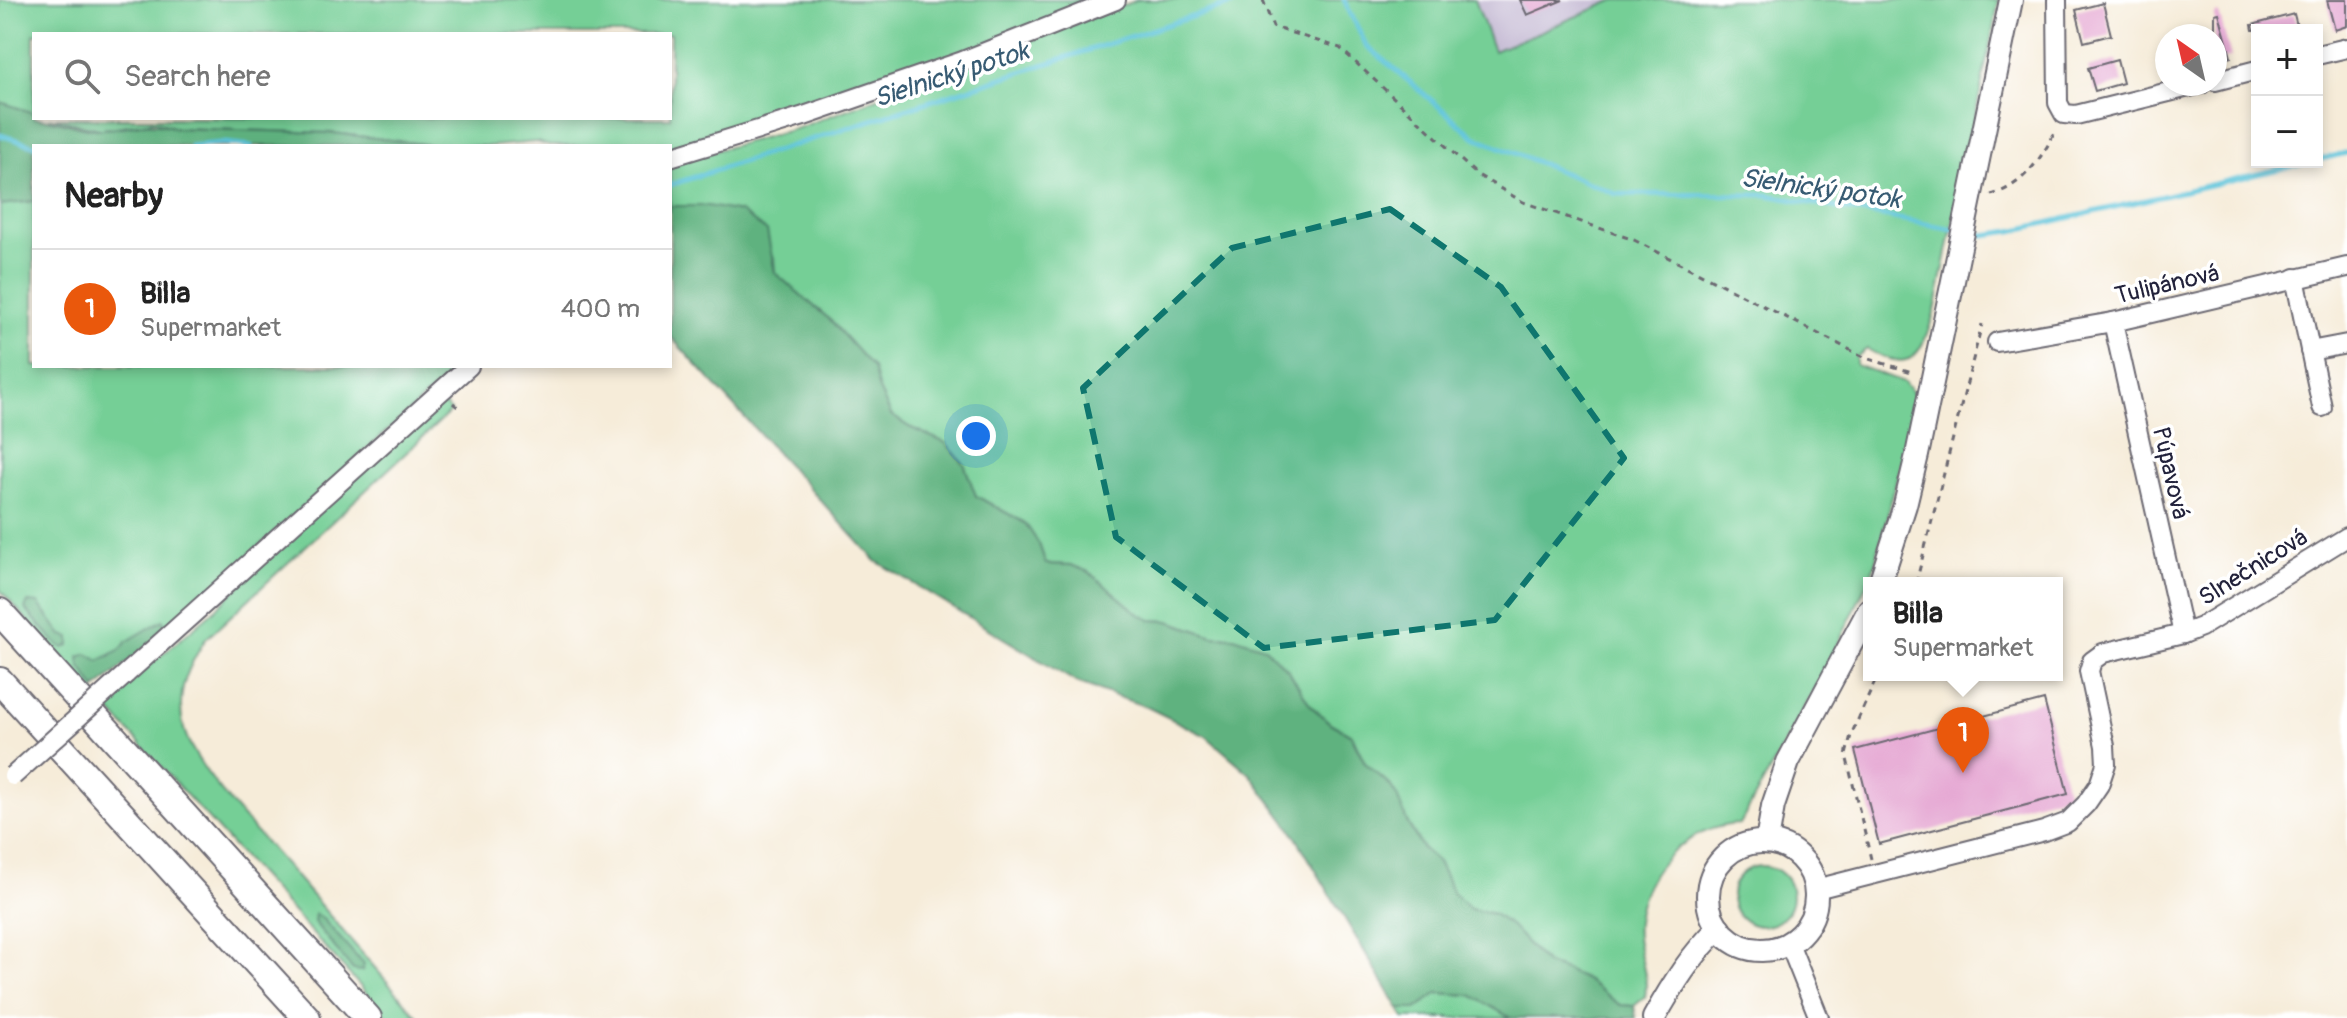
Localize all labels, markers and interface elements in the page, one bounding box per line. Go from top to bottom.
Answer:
north arrow [2155,24,2227,96]
map controls [2251,24,2323,168]
button: + [2251,24,2323,96]
search box [32,32,672,120]
water label: Sielnický potok [870,34,1035,115]
icon: search [60,54,104,98]
text: Search here [124,58,271,95]
button: − [2251,96,2323,168]
water label: Sielnický potok [1739,162,1905,216]
text: Nearby [64,175,163,218]
street label: Tulipánová [2112,258,2222,311]
text: Billa [140,275,191,312]
text: 1 [85,293,95,325]
text: 400 m [561,293,640,325]
text: Supermarket [140,312,281,344]
your location [956,416,996,456]
street label: Púpavová [2146,424,2195,522]
street label: Slnečnicová [2194,523,2313,612]
popup [1863,577,2063,681]
text: Billa [1892,595,1943,632]
text: Supermarket [1892,632,2034,664]
pin: 1 [1937,707,1989,773]

